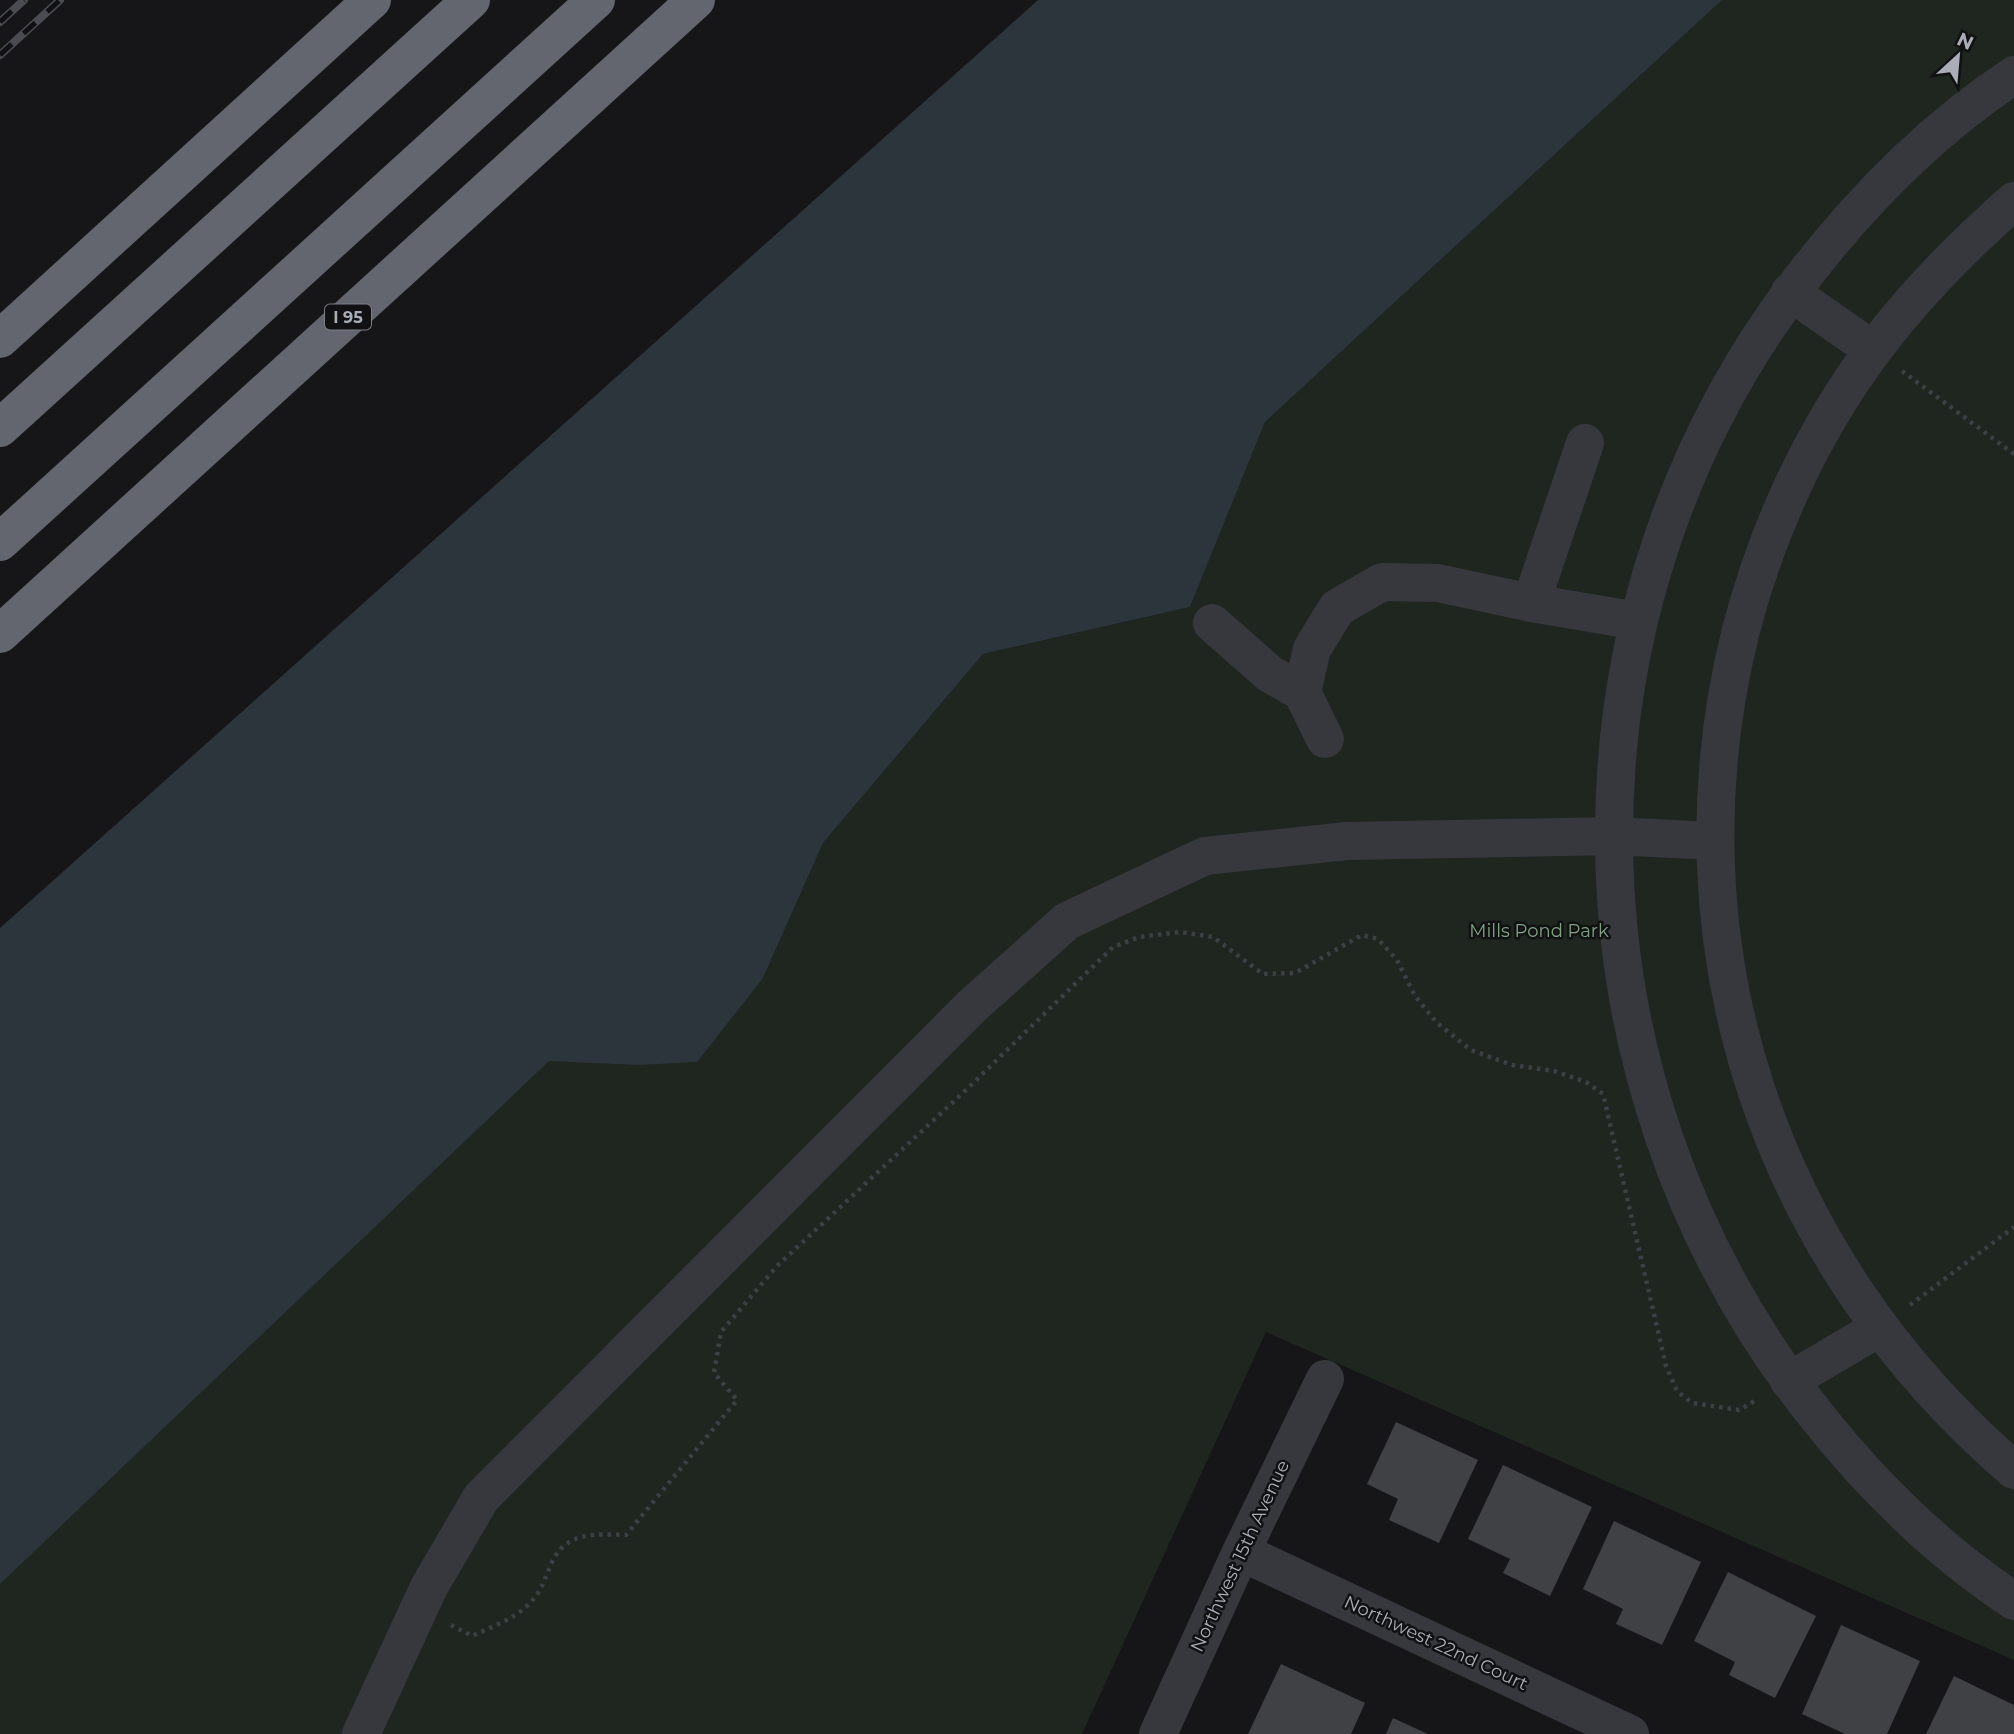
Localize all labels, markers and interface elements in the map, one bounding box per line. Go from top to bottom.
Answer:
north arrow [1923,21,1993,91]
text: N [1953,27,1977,55]
road number: I 95 [325,304,371,330]
park label: Mills Pond Park [1469,920,1609,942]
street label: Northwest 15th Avenue [1186,1457,1294,1655]
street label: Northwest 22nd Court [1341,1591,1531,1695]

